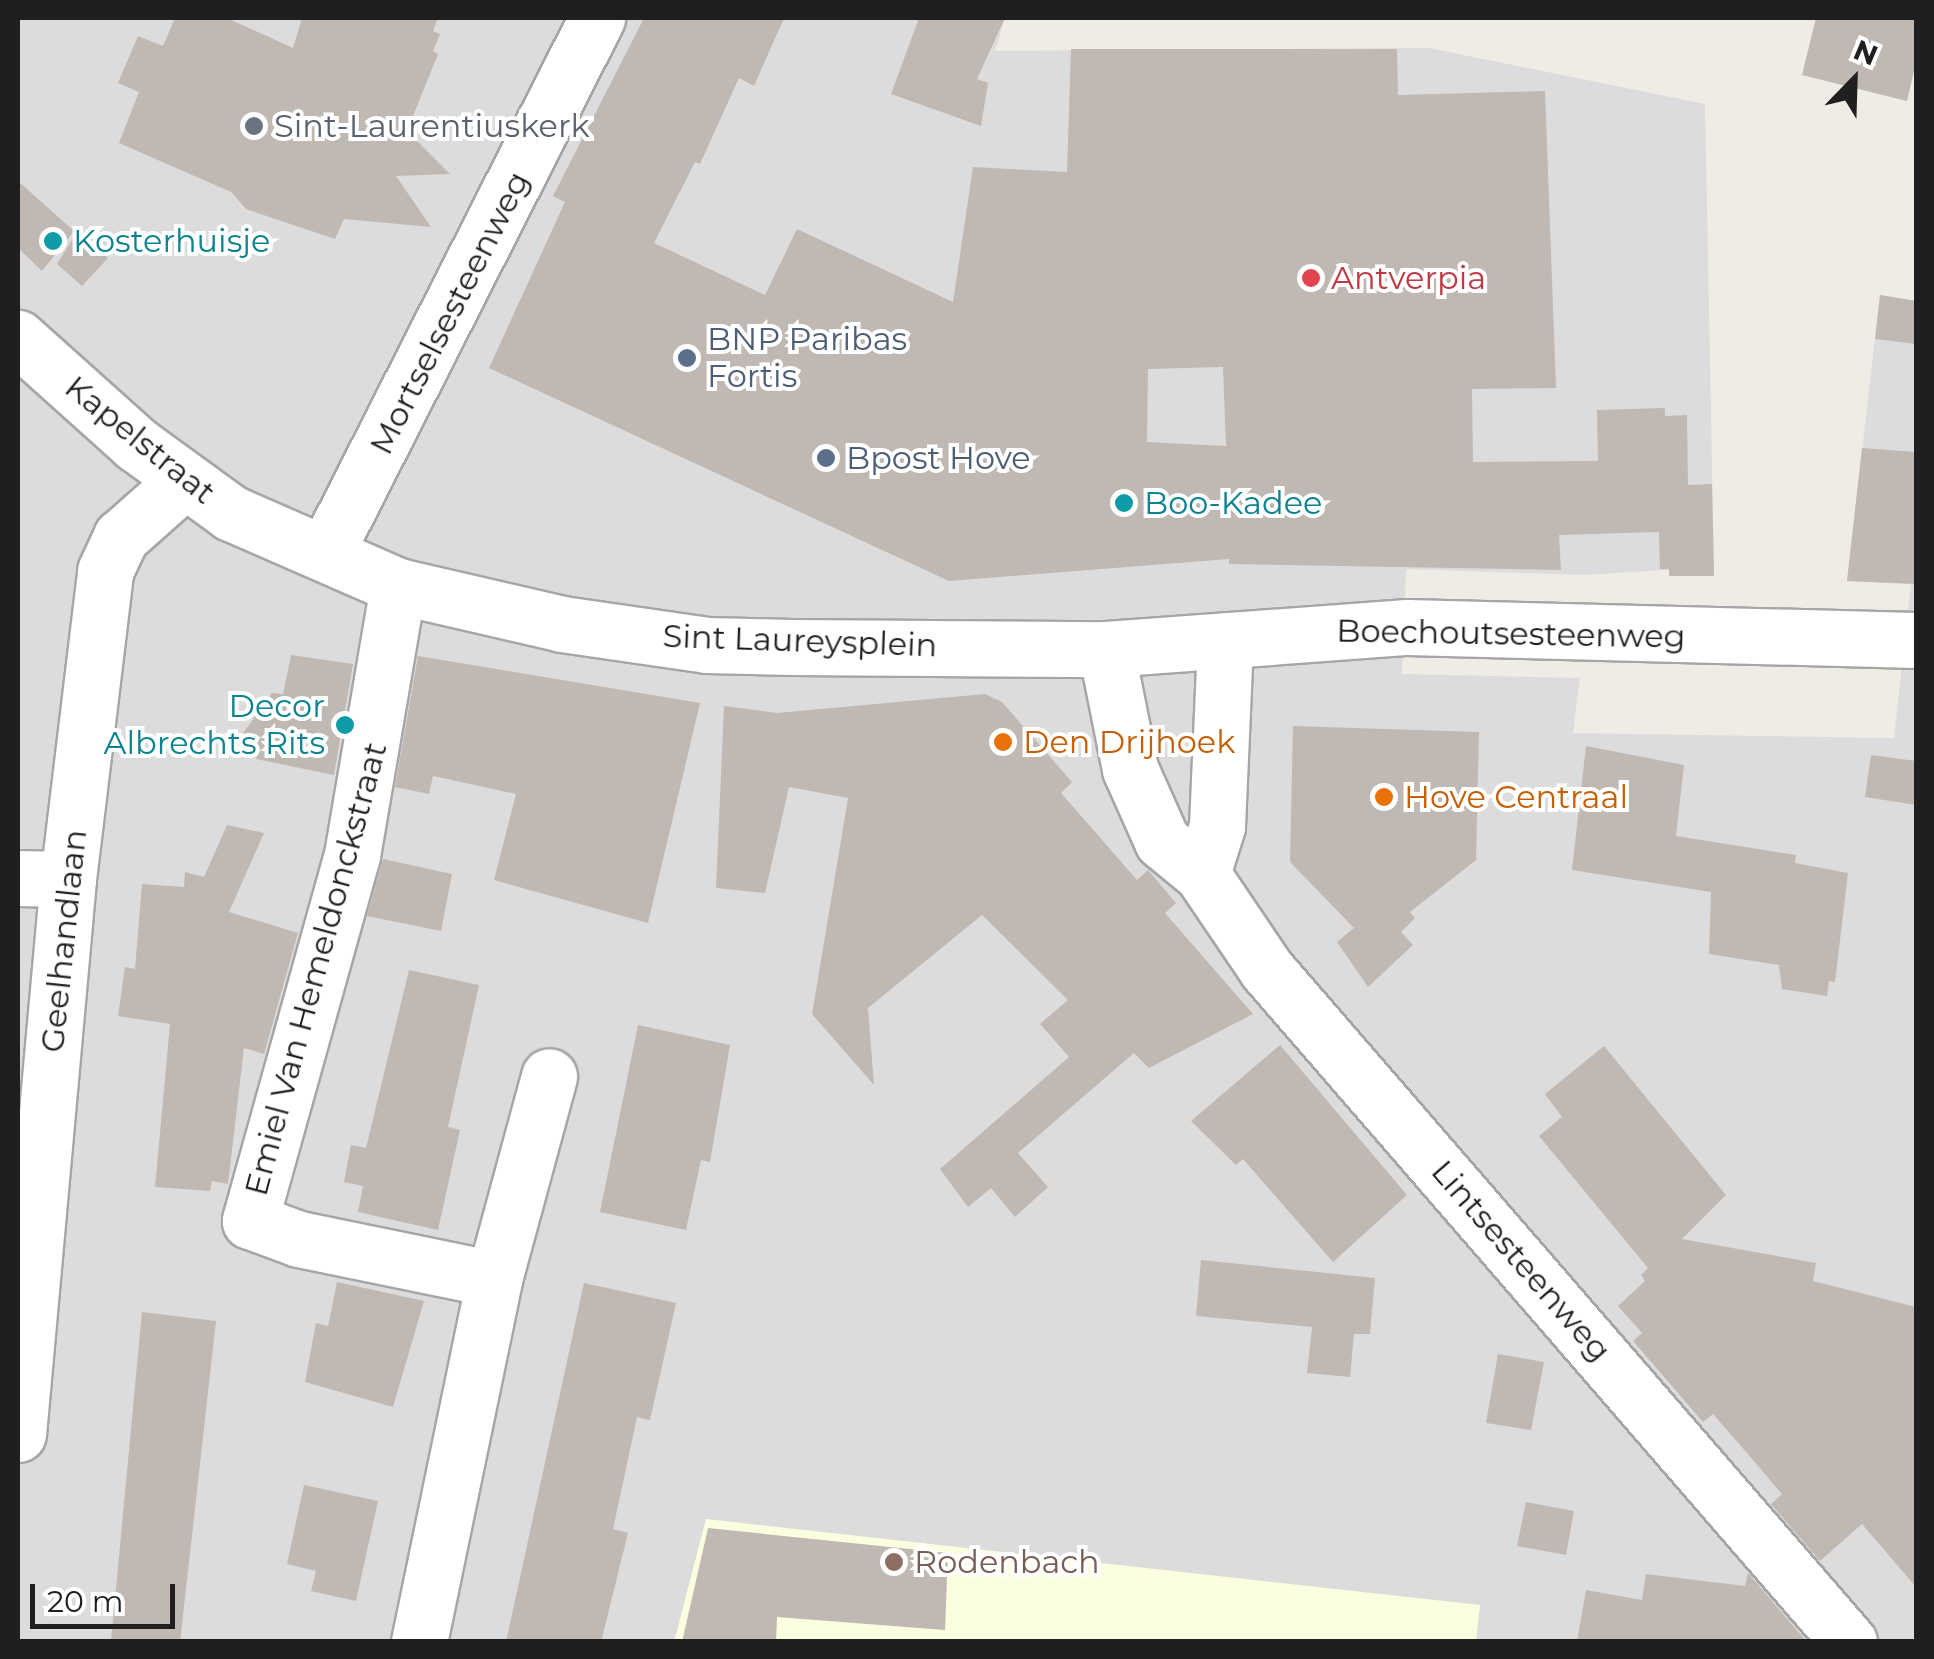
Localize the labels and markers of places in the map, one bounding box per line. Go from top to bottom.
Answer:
place label: Sint-Laurentiuskerk [274,107,590,145]
marker: Sint-Laurentiuskerk [243,115,265,137]
place label: Kosterhuisje [73,222,270,260]
marker: Kosterhuisje [42,230,64,252]
place label: Antverpia [1331,259,1486,297]
marker: Antverpia [1300,267,1322,289]
place label: BNP Paribas Fortis [707,321,907,396]
marker: BNP Paribas Fortis [676,347,698,369]
place label: Bpost Hove [846,439,1031,477]
marker: Bpost Hove [815,447,837,469]
place label: Boo-Kadee [1144,484,1322,522]
marker: Boo-Kadee [1113,492,1135,514]
place label: Decor Albrechts Rits [104,688,325,763]
marker: Decor Albrechts Rits [334,714,356,736]
place label: Den Drijhoek [1023,723,1235,761]
marker: Den Drijhoek [992,731,1014,753]
place label: Hove Centraal [1404,778,1628,816]
marker: Hove Centraal [1373,786,1395,808]
place label: Rodenbach [914,1543,1100,1581]
marker: Rodenbach [883,1551,905,1573]

